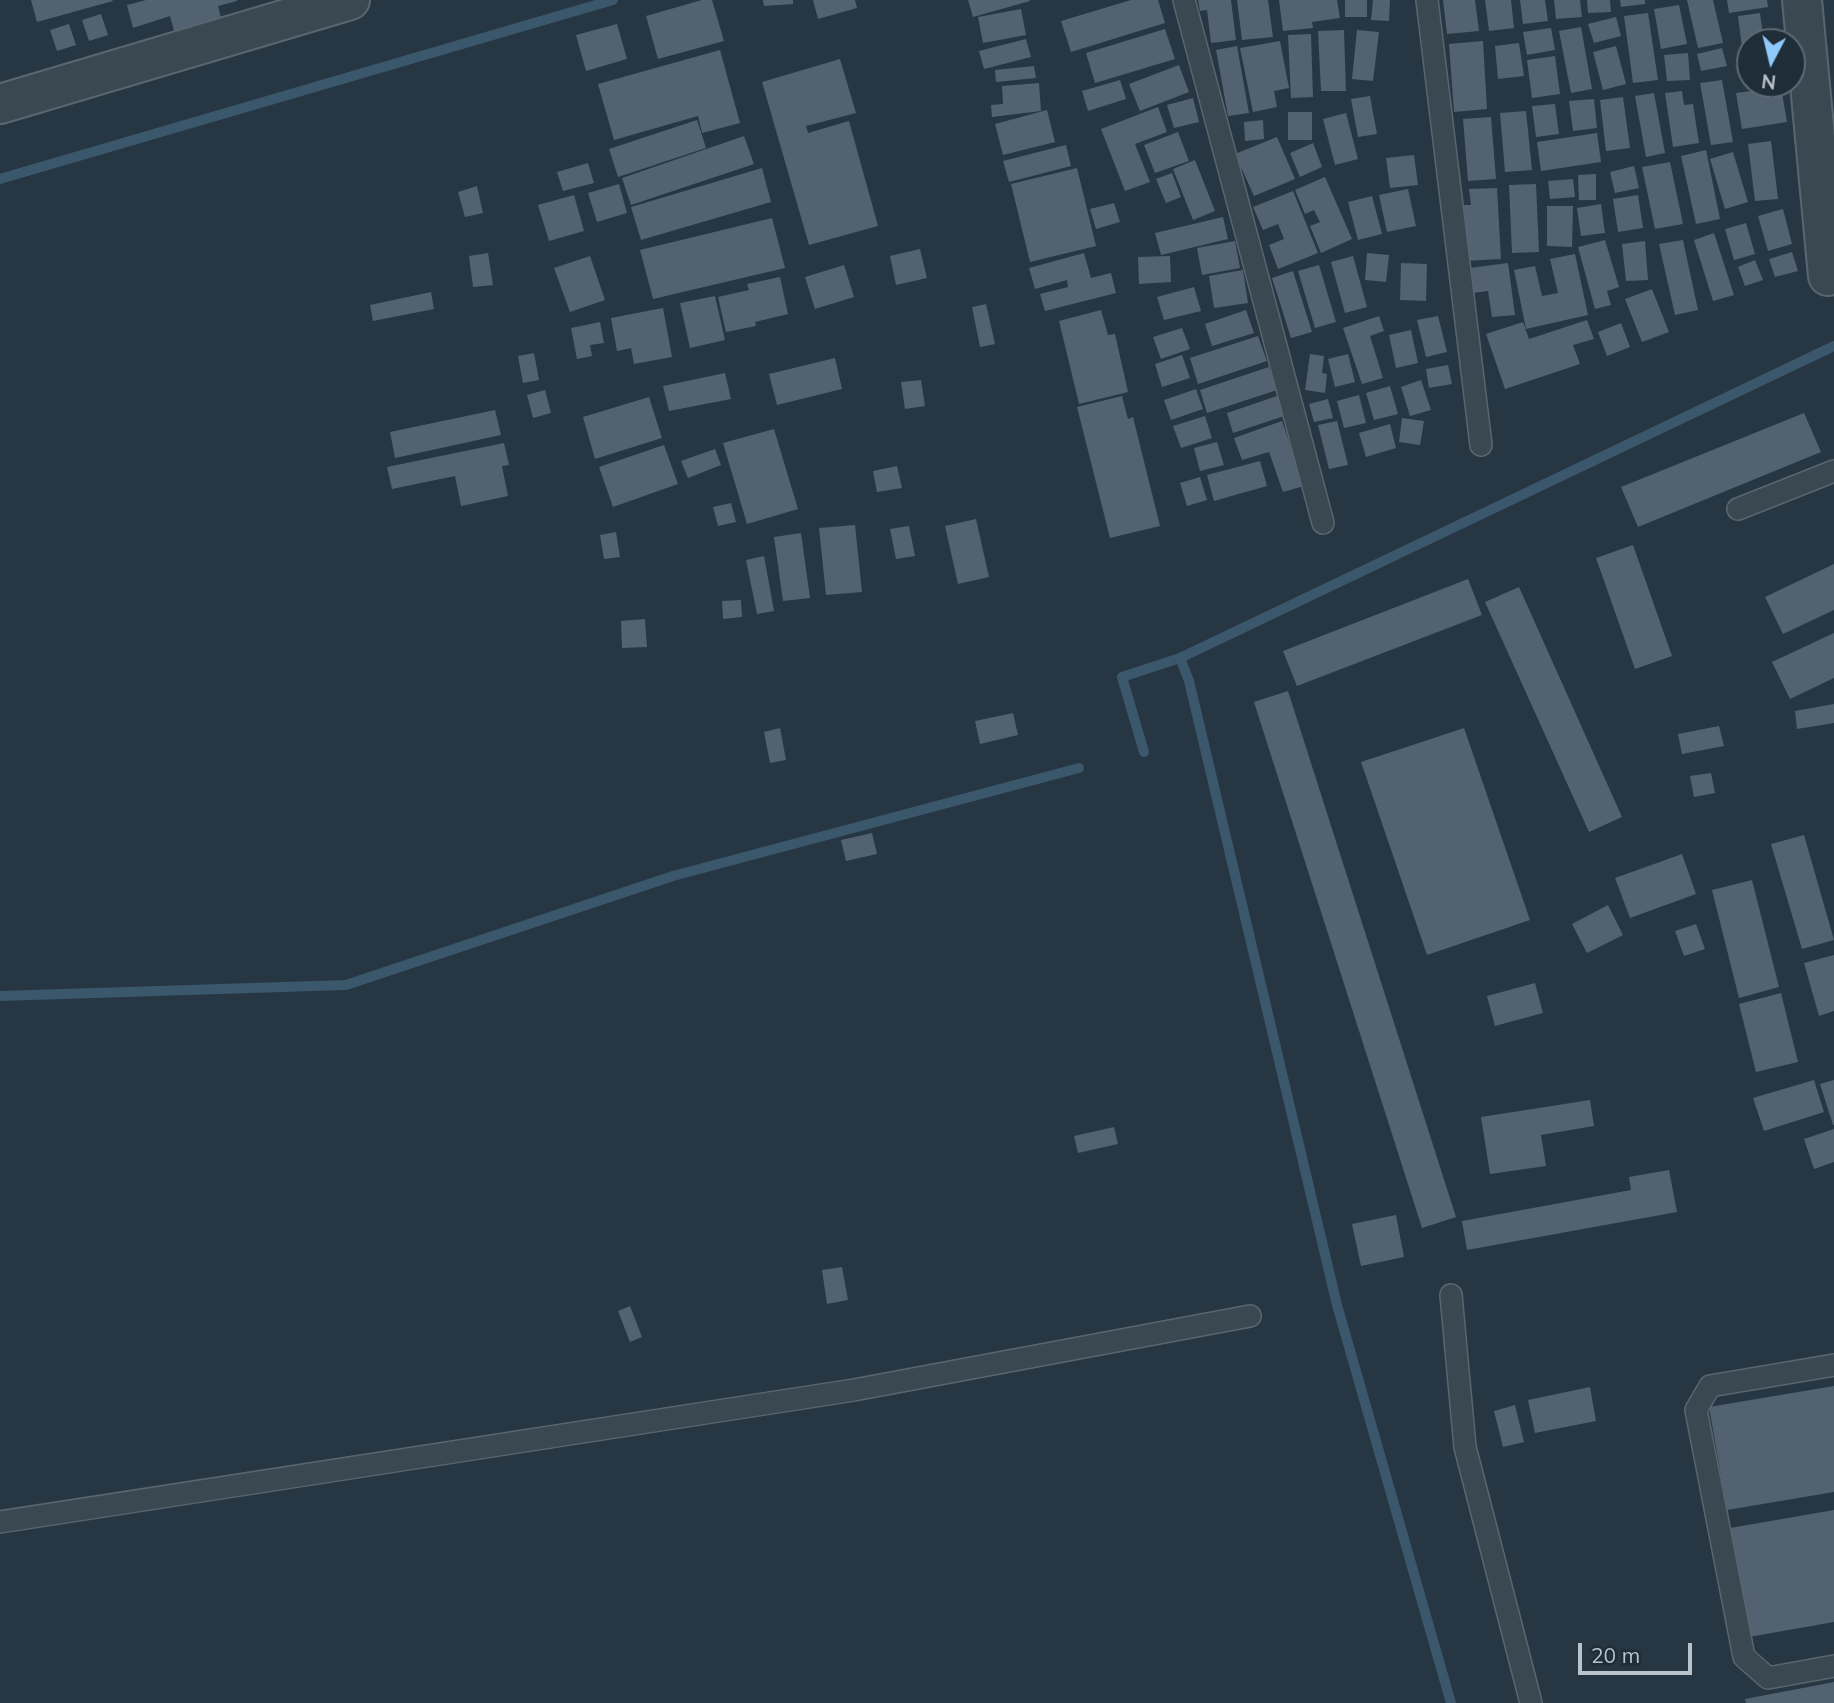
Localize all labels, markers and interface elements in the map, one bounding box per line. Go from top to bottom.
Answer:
north arrow [1736,28,1806,98]
text: N [1760,69,1777,95]
scale bar [1582,1630,1696,1674]
text: 20 m [1591,1642,1640,1668]

